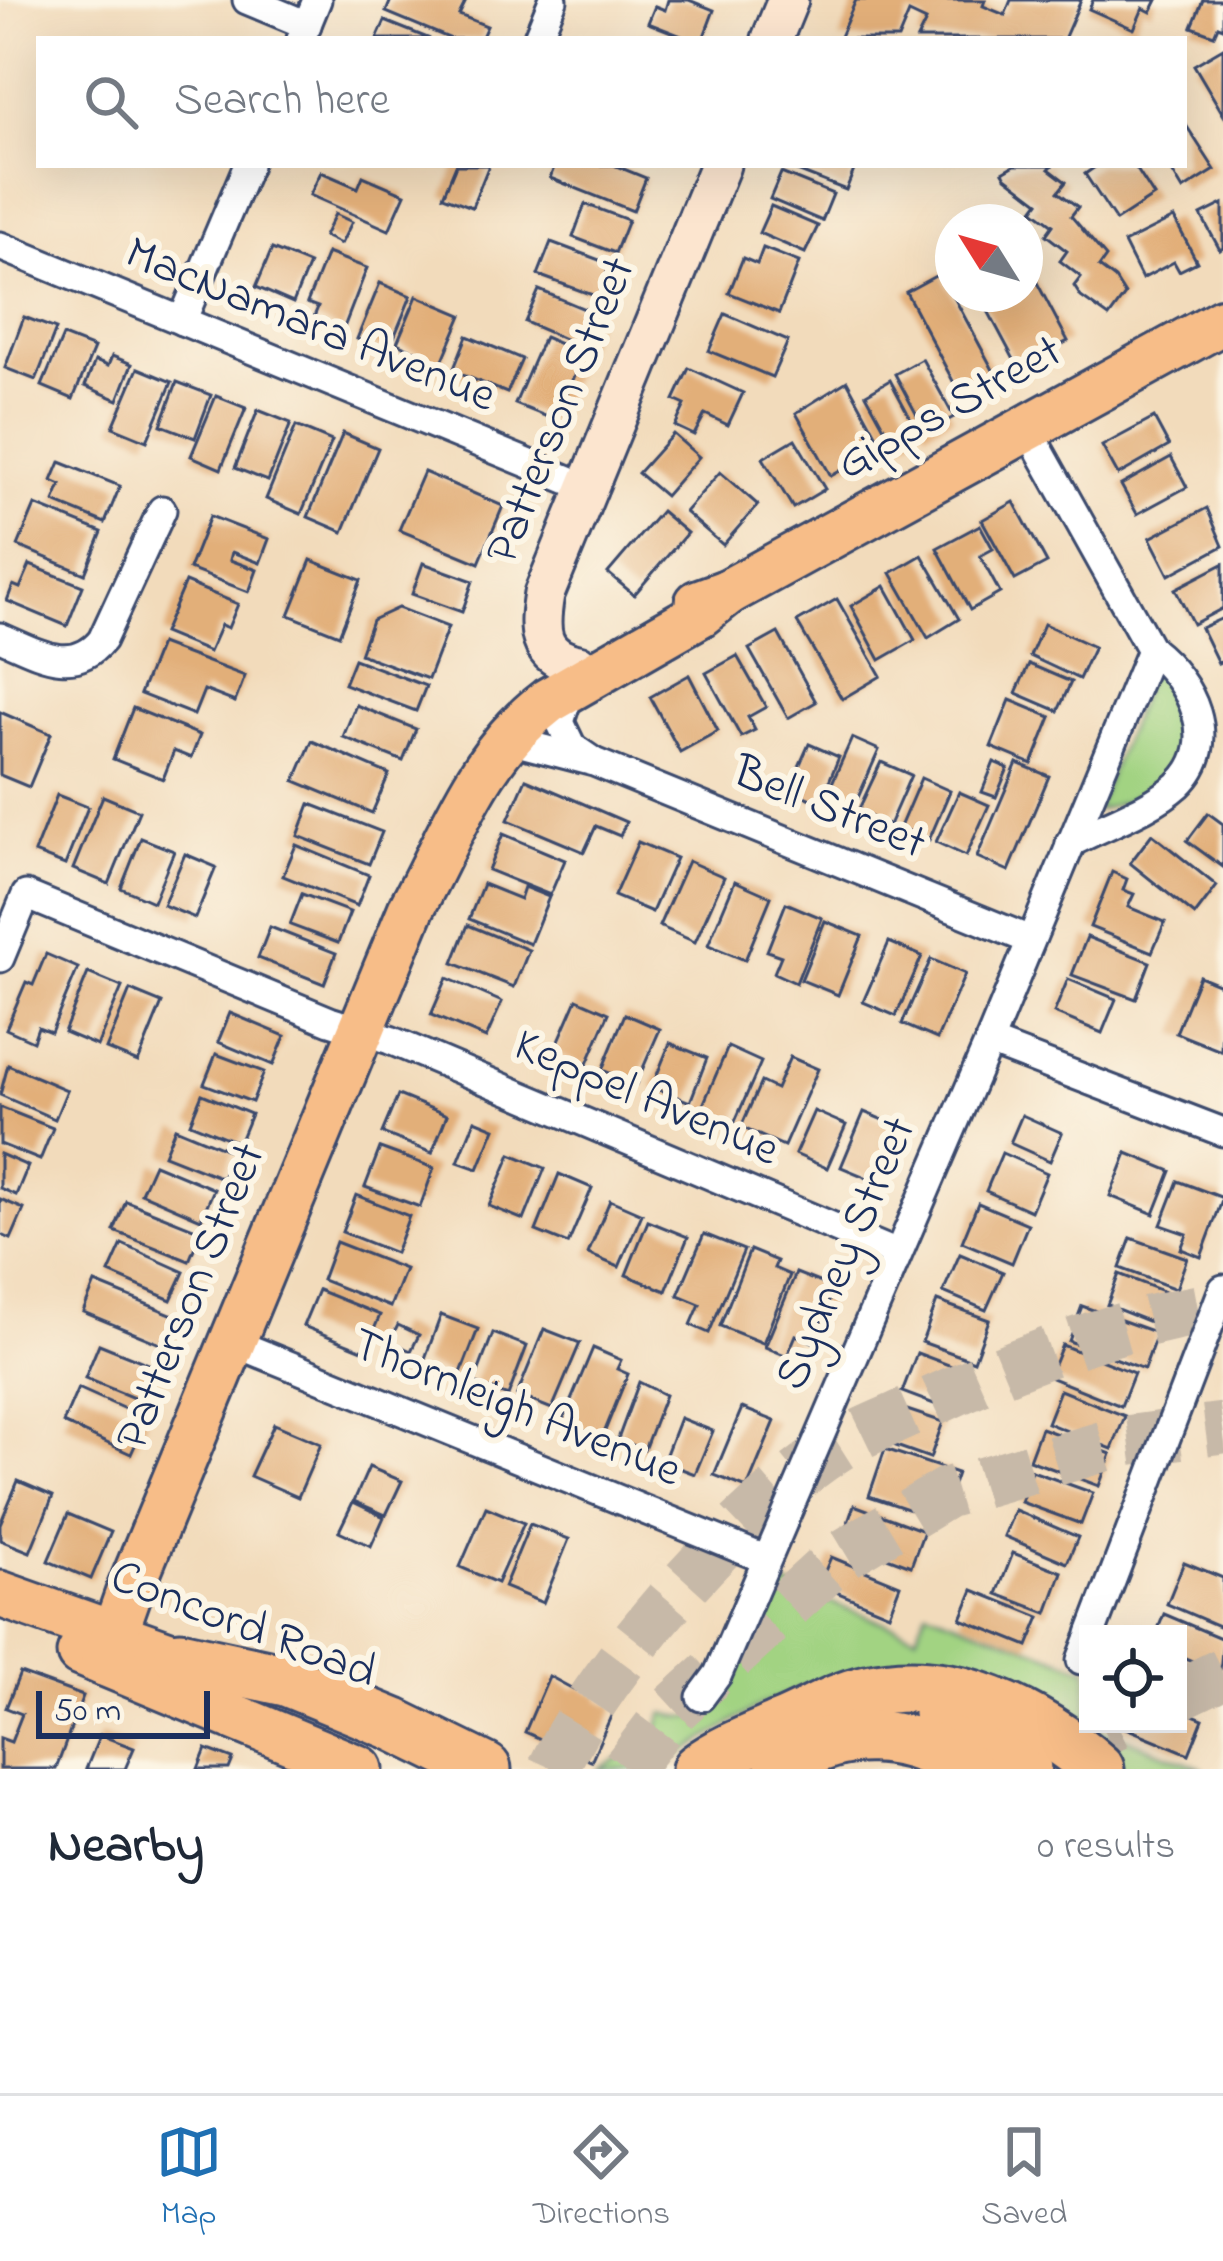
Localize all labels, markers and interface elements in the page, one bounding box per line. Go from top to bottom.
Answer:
search box [36,36,1187,168]
icon: search [78,69,144,135]
text: Search here [174,69,390,135]
north arrow [935,204,1043,312]
street label: MacNamara Avenue [114,220,506,432]
street label: Patterson Street [469,247,655,575]
street label: Gipps Street [824,318,1076,500]
street label: Bell Street [721,738,936,879]
street label: Keppel Avenue [502,1012,790,1187]
street label: Sydney Street [758,1107,936,1401]
street label: Patterson Street [99,1133,285,1461]
street label: Thornleigh Avenue [340,1311,692,1508]
street label: Concord Road [100,1543,386,1709]
map controls [1079,1625,1187,1733]
button: locate [1079,1625,1187,1733]
scale bar [36,1685,210,1738]
text: 50 m [54,1688,121,1736]
text: Nearby [48,1810,204,1885]
text: 0 results [1037,1819,1175,1876]
tab: Map [156,2119,222,2239]
tab: Directions [533,2119,670,2239]
tab: Saved [981,2119,1067,2239]

